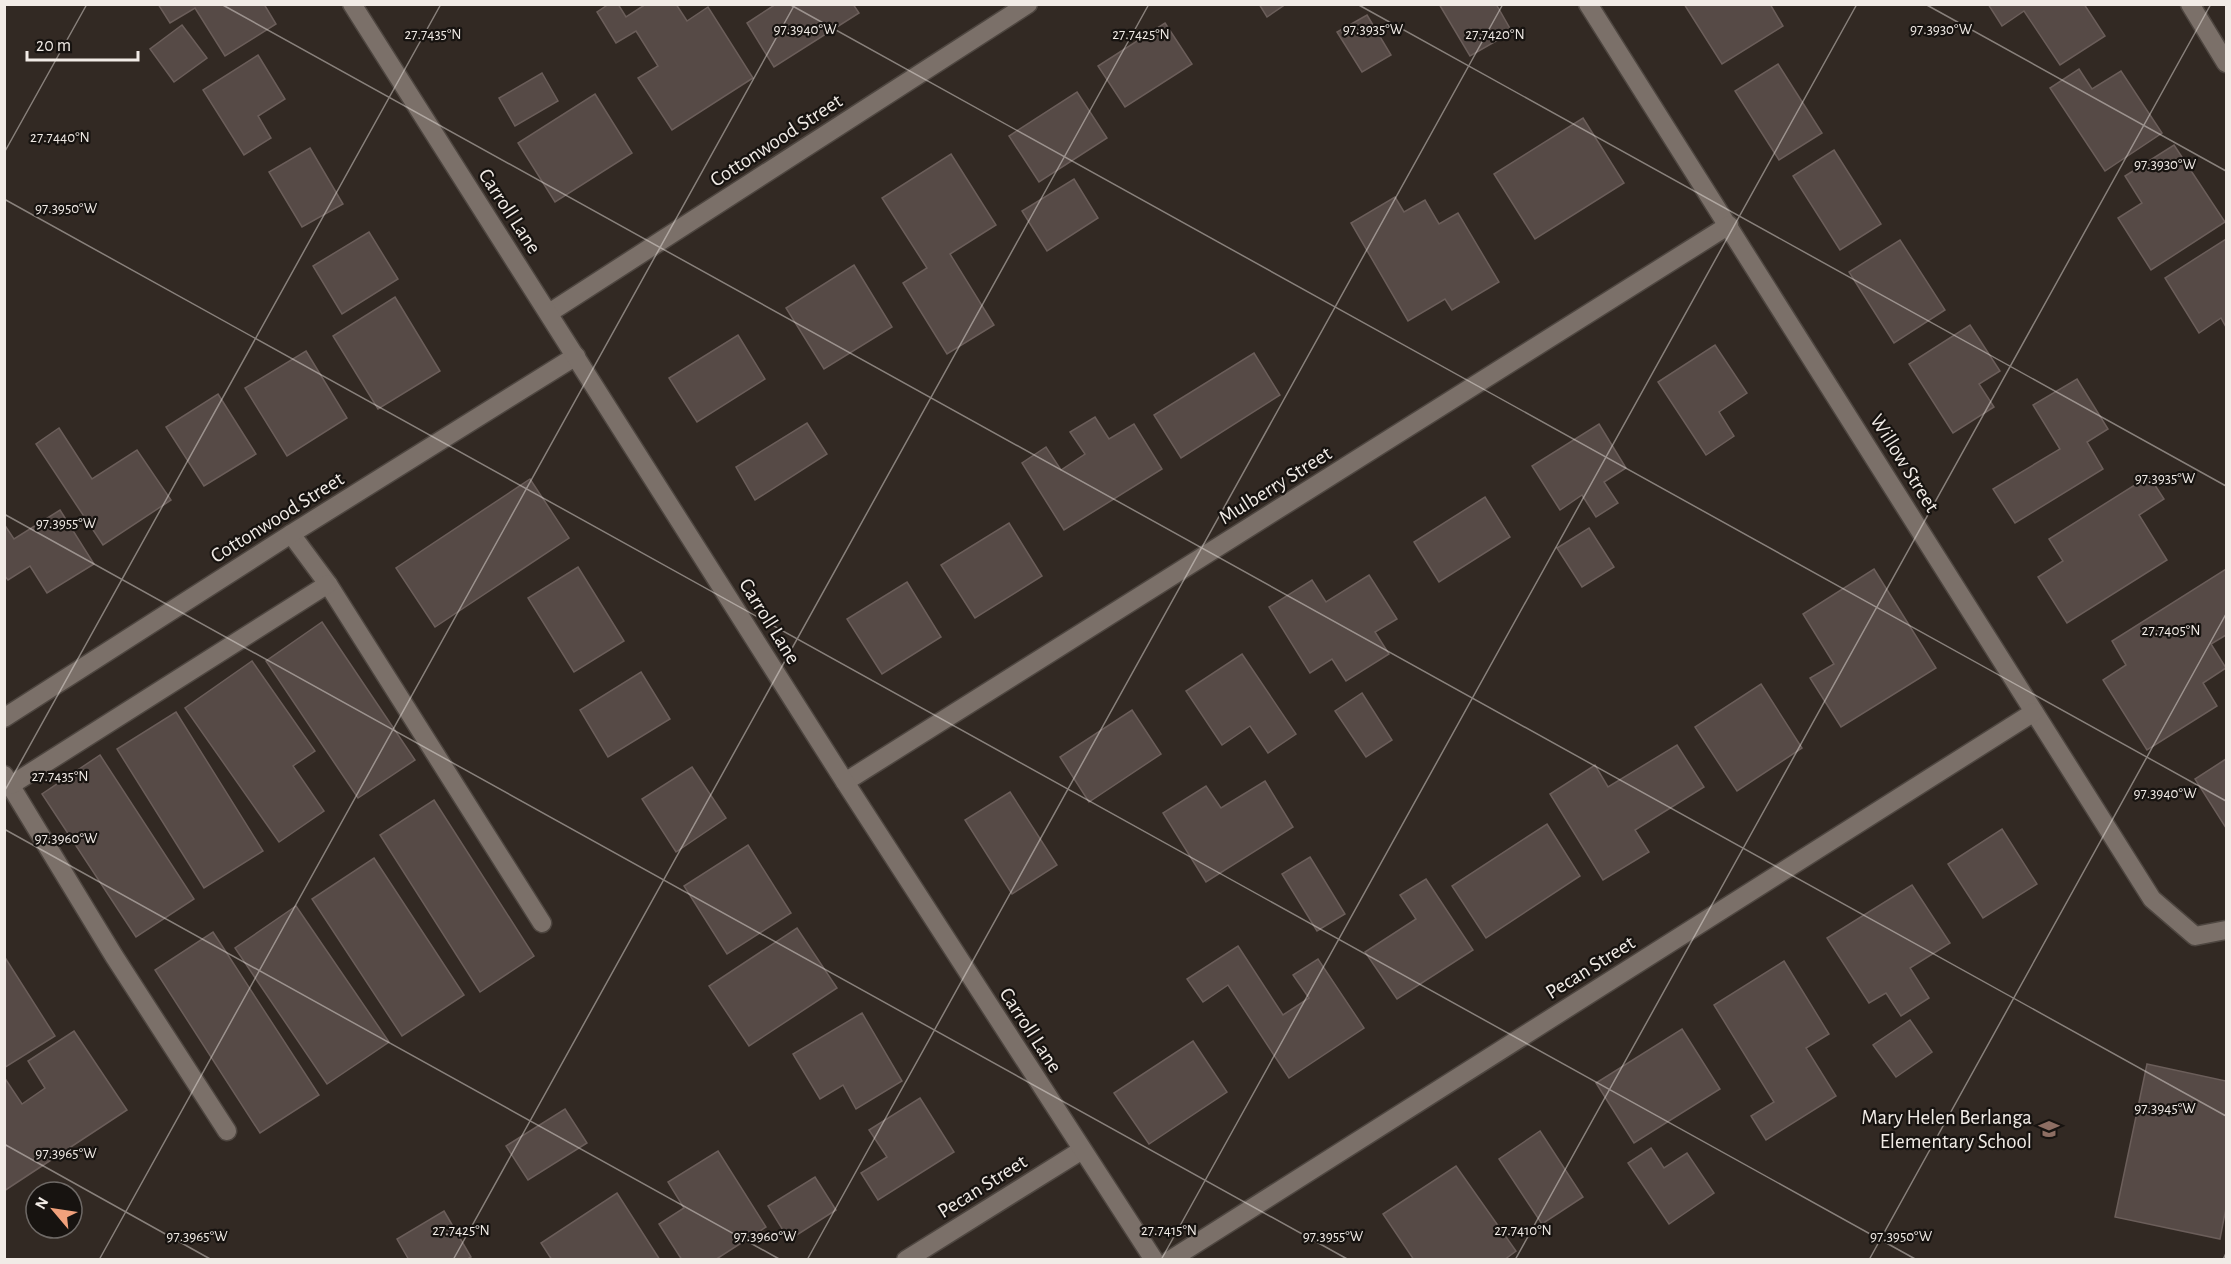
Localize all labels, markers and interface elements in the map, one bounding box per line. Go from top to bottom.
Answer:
text: 97.3940°W [773,22,837,37]
text: 97.3935°W [1343,22,1404,37]
text: 97.3930°W [1910,22,1973,37]
scale bar [27,24,138,62]
text: 27.7435°N [404,27,462,42]
text: 27.7425°N [1112,27,1170,42]
text: 27.7420°N [1465,27,1525,42]
text: 20 m [36,37,71,55]
street label: Cottonwood Street [707,90,846,191]
text: 27.7440°N [30,130,90,145]
text: 97.3930°W [2134,157,2197,172]
street label: Carroll Lane [474,165,545,258]
text: 97.3950°W [35,201,98,216]
street label: Willow Street [1866,411,1943,516]
street label: Mulberry Street [1215,442,1335,528]
street label: Cottonwood Street [207,468,348,567]
text: 97.3935°W [2135,471,2196,486]
text: 97.3955°W [36,516,97,531]
street label: Carroll Lane [735,575,804,668]
text: 27.7405°N [2142,623,2200,638]
text: 27.7435°N [31,769,89,784]
text: 97.3940°W [2133,786,2197,801]
text: 97.3960°W [35,831,98,846]
street label: Pecan Street [1542,932,1639,1003]
street label: Carroll Lane [995,984,1066,1077]
text: 97.3945°W [2134,1101,2196,1116]
place label: Mary Helen Berlanga Elementary School [1861,1107,2032,1152]
school or university icon: Mary Helen Berlanga Elementary School [2037,1117,2061,1141]
text: 97.3965°W [35,1146,97,1161]
street label: Pecan Street [934,1151,1031,1222]
north arrow [24,1180,84,1240]
text: N [32,1194,51,1212]
text: 27.7425°N [432,1223,490,1238]
text: 27.7415°N [1141,1223,1197,1238]
text: 27.7410°N [1494,1223,1552,1238]
text: 97.3965°W [166,1229,228,1244]
text: 97.3960°W [734,1229,797,1244]
text: 97.3955°W [1303,1229,1364,1244]
text: 97.3950°W [1870,1229,1933,1244]

